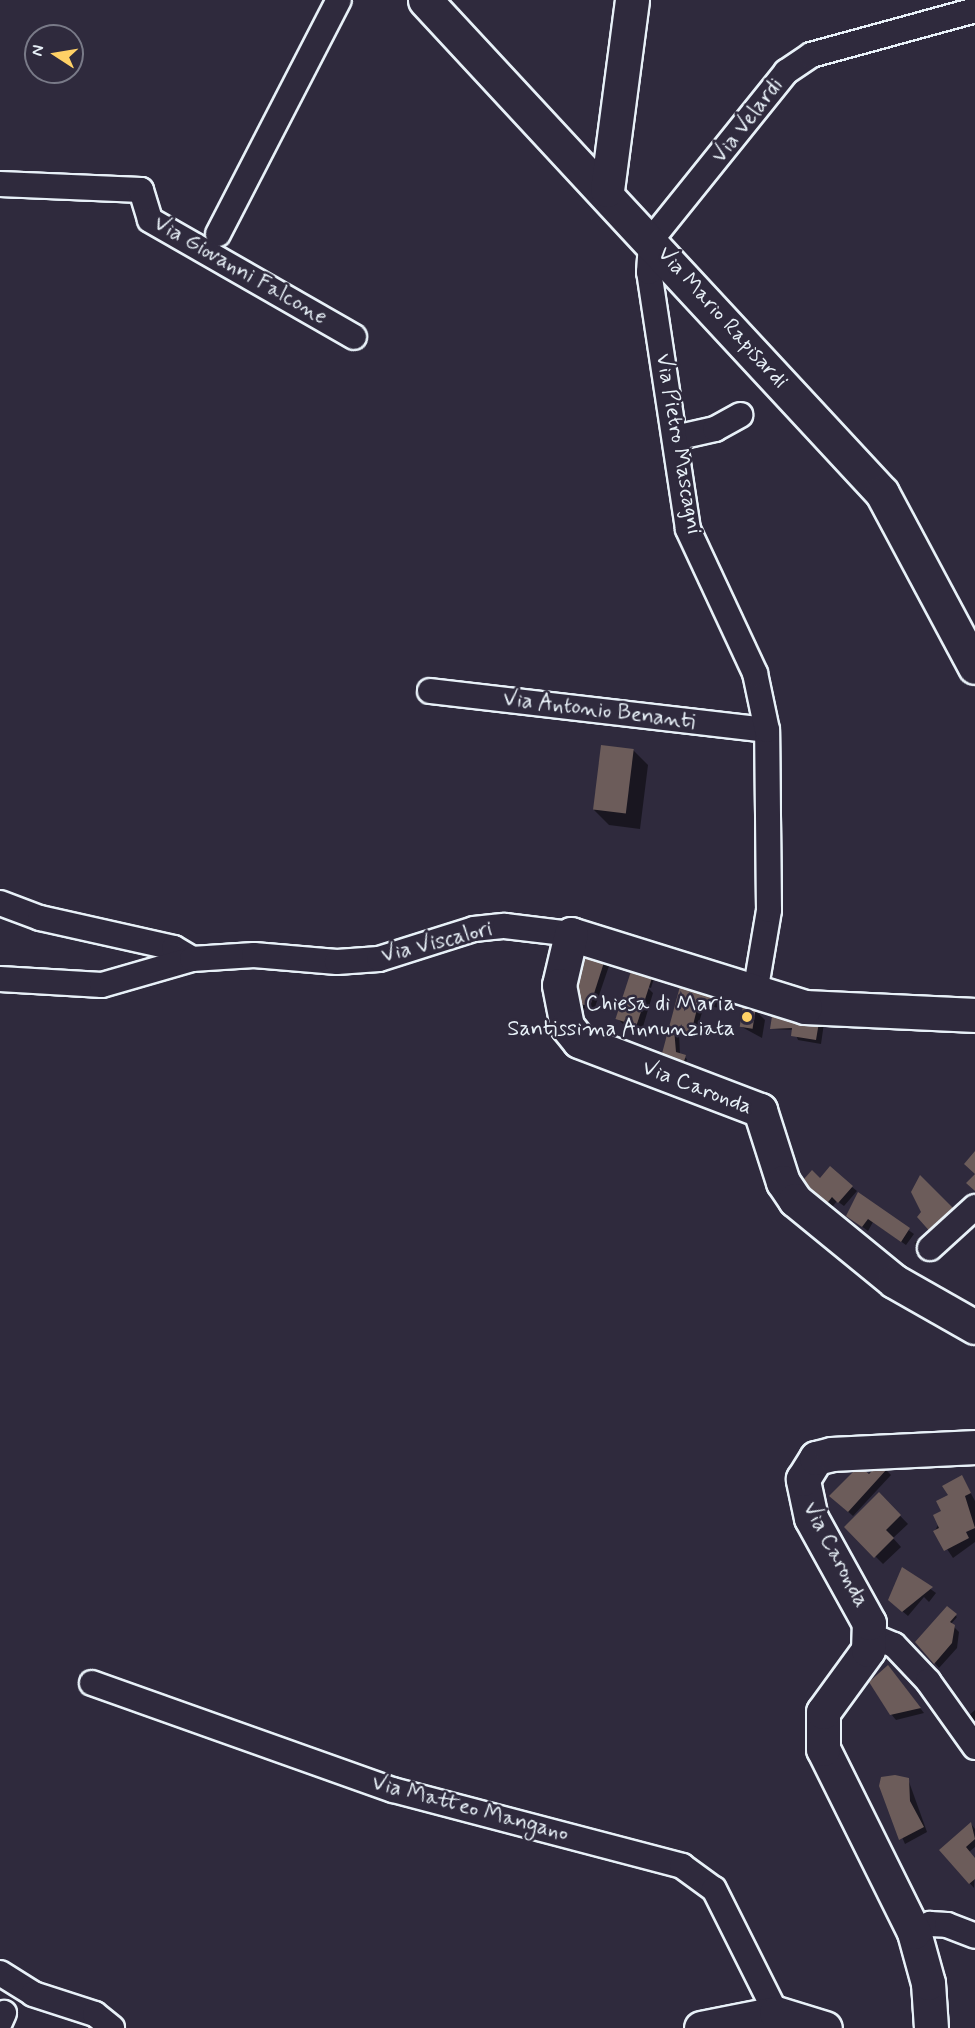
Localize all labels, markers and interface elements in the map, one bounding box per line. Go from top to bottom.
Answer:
north arrow [24,24,84,84]
text: N [26,43,49,58]
street label: Via Velardi [707,73,789,169]
street label: Via Giovanni Falcone [153,213,327,329]
street label: Via Mario Rapisardi [652,242,792,394]
street label: Via Pietro Mascagni [649,352,707,536]
street label: Via Antonio Benanti [501,686,697,736]
street label: Via Viscalori [379,917,495,969]
place label: Chiesa di Maria Santissima Annunziata [511,991,735,1042]
marker: Chiesa di Maria Santissima Annunziata [740,1010,754,1024]
street label: Via Caronda [639,1055,755,1121]
street label: Via Caronda [797,1499,873,1611]
street label: Via Matteo Mangano [371,1771,569,1847]

